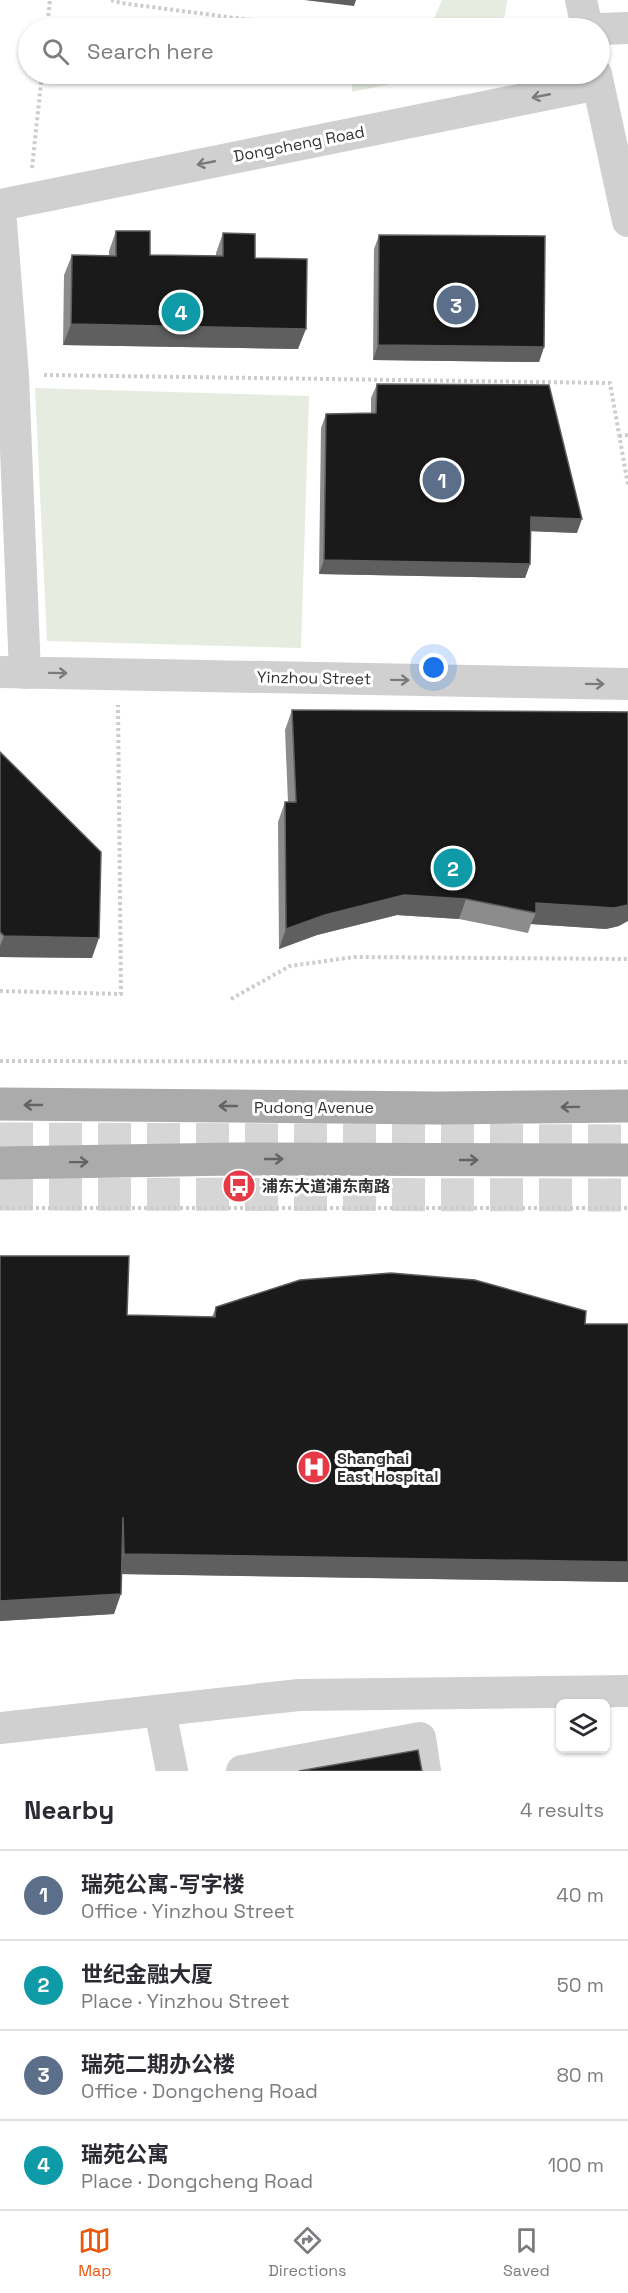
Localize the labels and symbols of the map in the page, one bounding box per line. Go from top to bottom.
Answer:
one-way arrow [532,91,551,102]
street label: Dongcheng Road [232,121,366,167]
one-way arrow [196,158,216,169]
pin: 3 [436,282,476,328]
pin: 4 [162,290,201,334]
pin: 1 [422,458,462,502]
your location [419,653,448,682]
street label: Yinzhou Street [257,667,371,689]
one-way arrow [48,668,68,679]
one-way arrow [390,674,410,686]
one-way arrow [585,678,605,689]
pin: 2 [434,846,472,890]
street label: Pudong Avenue [254,1097,374,1118]
one-way arrow [23,1099,43,1111]
one-way arrow [218,1100,238,1112]
one-way arrow [560,1101,580,1112]
one-way arrow [264,1153,284,1165]
one-way arrow [459,1154,479,1166]
one-way arrow [69,1156,89,1167]
bus stop icon: 浦东大道浦东南路 [221,1168,257,1204]
place label: 浦东大道浦东南路 [262,1176,390,1197]
place label: Shanghai East Hospital [337,1448,439,1487]
hospital icon: Shanghai East Hospital [296,1449,332,1485]

